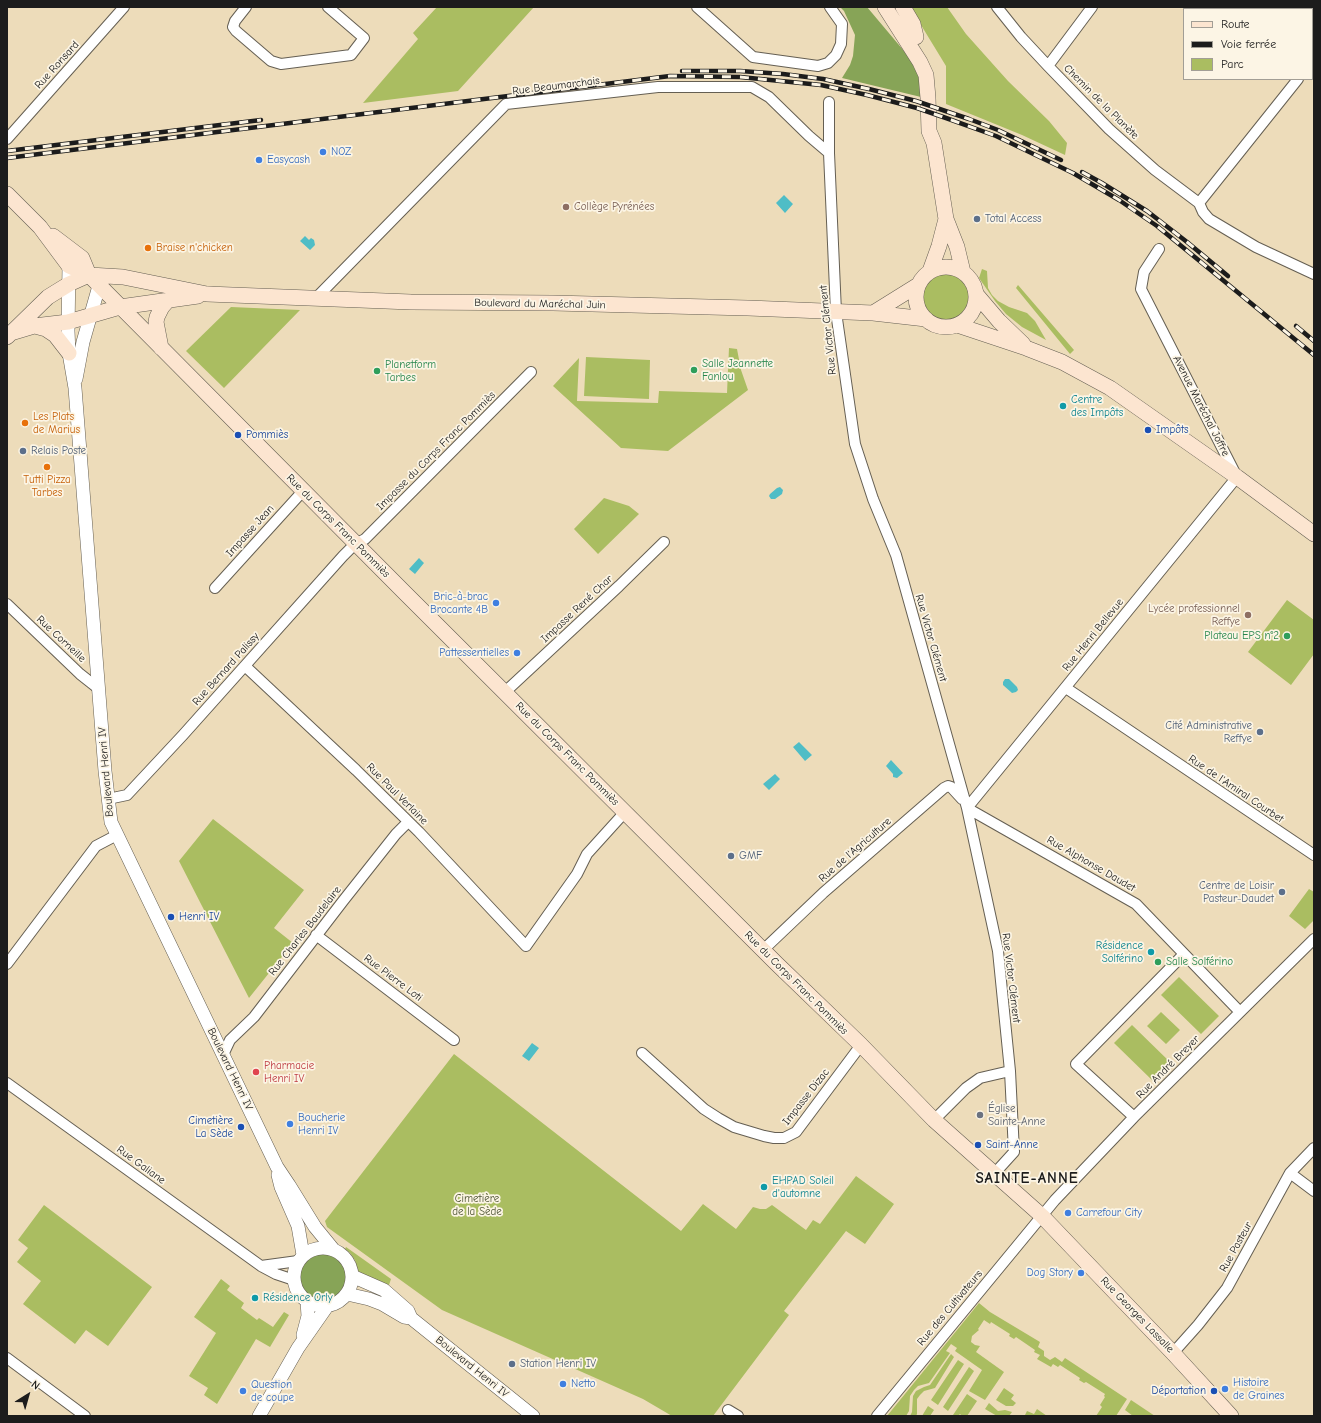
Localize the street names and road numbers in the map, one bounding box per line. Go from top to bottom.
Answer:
street label: Rue Ronsard [32,38,82,92]
street label: Chemin de la Planète [1061,62,1141,142]
street label: Rue Beaumarchais [512,74,600,98]
street label: Rue Victor Clément [817,284,839,376]
street label: Boulevard du Maréchal Juin [474,296,606,312]
street label: Avenue Maréchal Joffre [1170,353,1232,459]
street label: Impasse du Corps Franc Pommiès [374,389,498,513]
street label: Rue du Corps Franc Pommiès [283,471,393,581]
street label: Impasse Jean [223,502,277,560]
street label: Impasse René Char [538,572,616,646]
street label: Rue Victor Clément [912,593,950,683]
street label: Rue Henri Bellevue [1060,596,1126,674]
street label: Rue Corneille [34,613,88,665]
street label: Rue Bernard Palissy [190,630,262,708]
street label: Rue du Corps Franc Pommiès [512,699,622,809]
street label: Boulevard Henri IV [96,727,116,817]
street label: Rue de l'Amiral Courbet [1186,752,1286,826]
street label: Rue Paul Verlaine [363,760,431,828]
street label: Rue de l'Agriculture [816,815,894,885]
street label: Rue Alphonse Daudet [1044,833,1138,895]
street label: Rue Charles Baudelaire [266,884,344,978]
street label: Rue du Corps Franc Pommiès [741,928,851,1038]
street label: Rue Victor Clément [999,932,1023,1024]
street label: Rue Pierre Loti [361,952,425,1004]
street label: Boulevard Henri IV [204,1026,256,1112]
street label: Rue André Breyer [1134,1033,1202,1101]
street label: Impasse Dizac [780,1066,832,1128]
street label: Rue Galiane [114,1143,168,1187]
street label: Rue Pasteur [1217,1219,1255,1275]
street label: Rue des Cultivateurs [915,1268,985,1348]
street label: Rue Georges Lassalle [1097,1274,1177,1356]
street label: Boulevard Henri IV [433,1334,511,1400]

